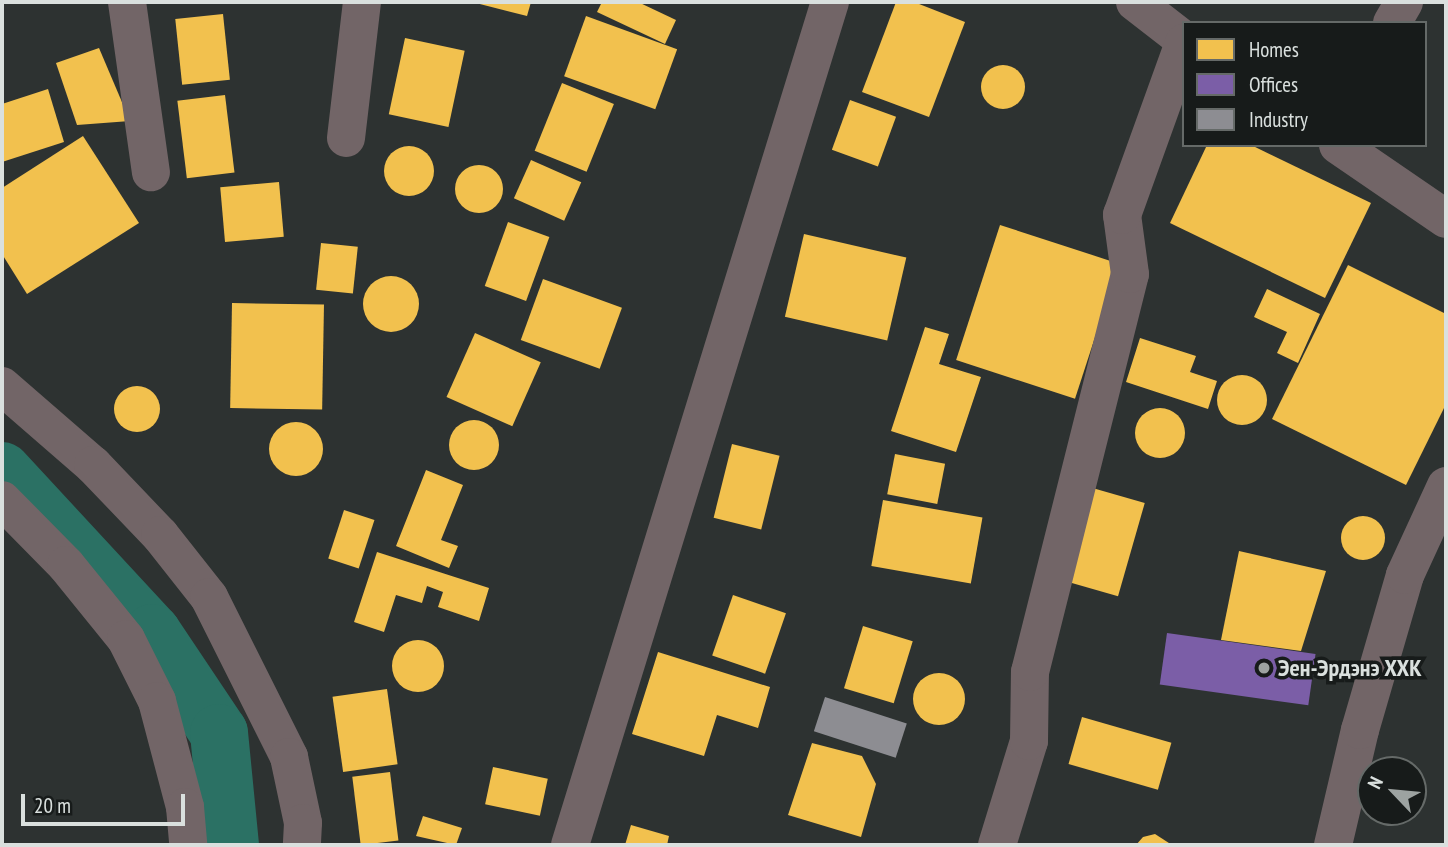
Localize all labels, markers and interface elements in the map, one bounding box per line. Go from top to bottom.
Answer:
legend [1182,21,1427,147]
text: Homes [1249,36,1299,63]
text: Offices [1249,71,1298,98]
text: Industry [1249,106,1308,133]
place label: Эен-Эрдэнэ ХХК [1278,654,1422,682]
marker: Эен-Эрдэнэ ХХК [1256,660,1272,676]
north arrow [1357,756,1427,826]
text: N [1362,773,1388,793]
scale bar [24,780,189,824]
text: 20 m [34,792,71,819]

